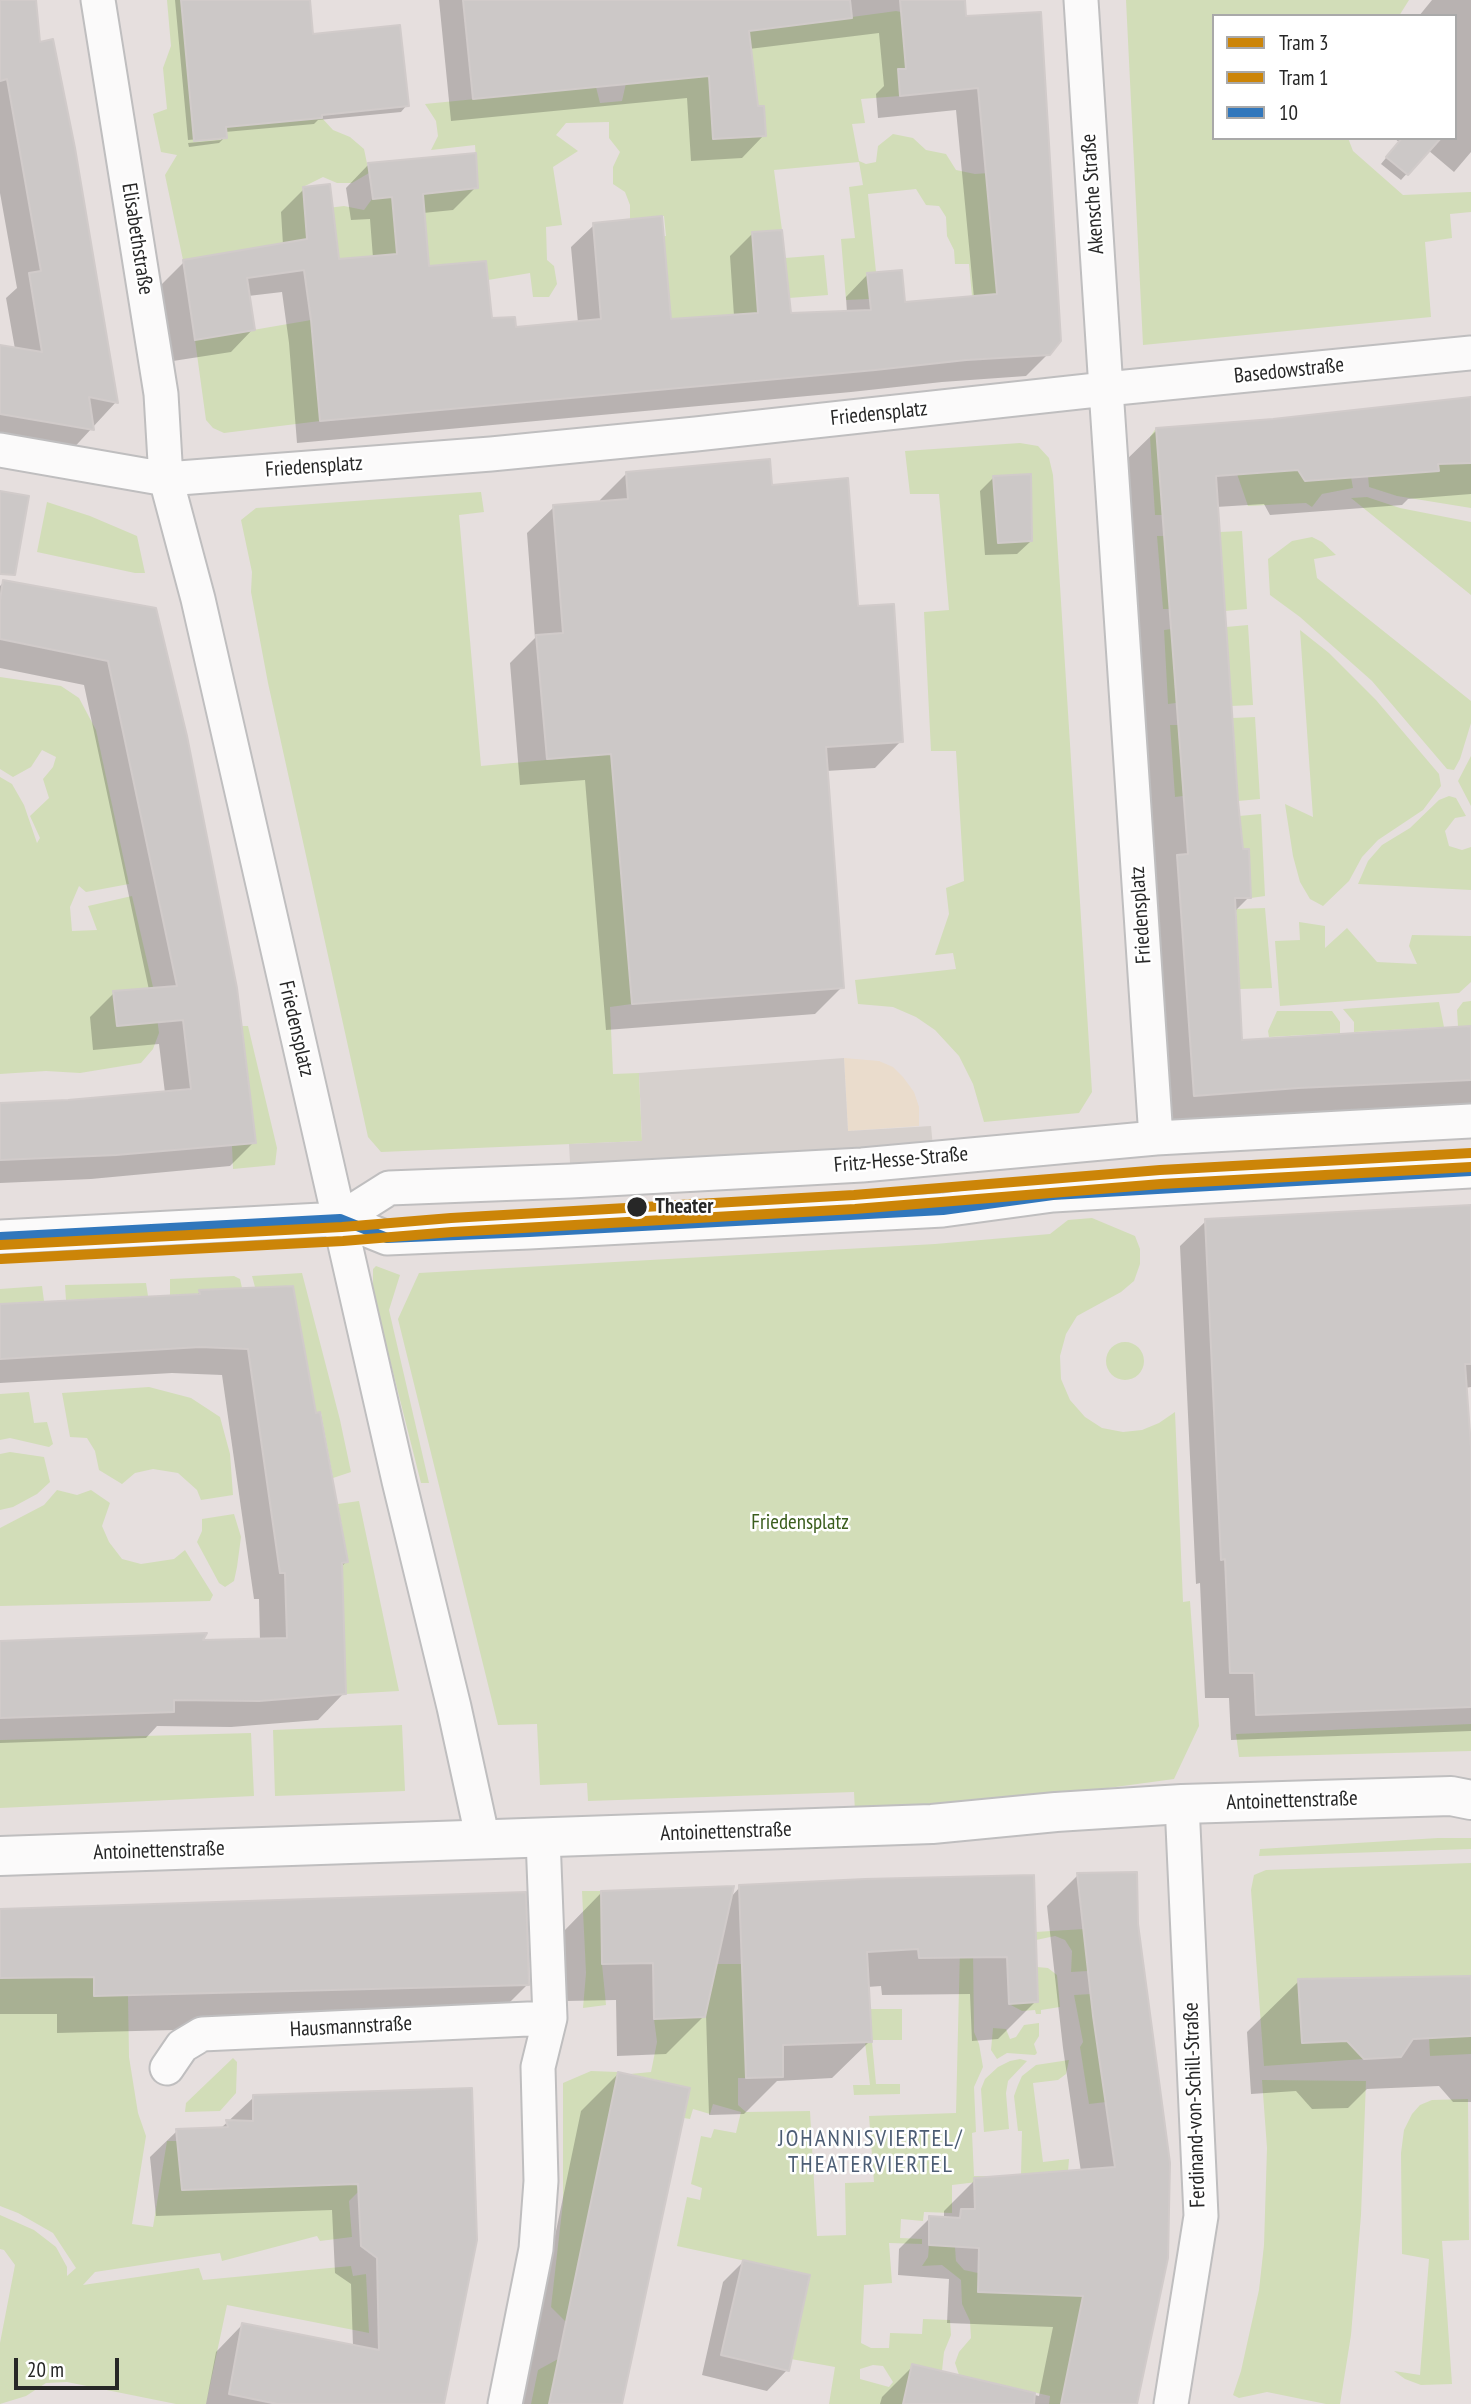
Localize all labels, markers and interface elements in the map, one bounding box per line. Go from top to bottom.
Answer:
legend [1212,14,1457,140]
text: Tram 3 [1279,29,1328,56]
text: Tram 1 [1279,64,1328,91]
text: 10 [1279,99,1298,126]
street label: Akensche Straße [1076,133,1110,255]
street label: Elisabethstraße [116,181,158,297]
street label: Basedowstraße [1233,353,1345,389]
street label: Friedensplatz [829,396,929,432]
street label: Friedensplatz [264,451,364,483]
street label: Friedensplatz [1125,865,1157,965]
street label: Friedensplatz [273,979,319,1079]
street label: Fritz-Hesse-Straße [833,1142,969,1178]
place label: Theater [655,1194,713,1220]
marker: Theater [625,1195,649,1219]
park label: Friedensplatz [751,1510,849,1536]
street label: Antoinettenstraße [1226,1786,1358,1816]
street label: Antoinettenstraße [660,1817,792,1847]
street label: Antoinettenstraße [93,1836,225,1866]
street label: Ferdinand-von-Schill-Straße [1179,2002,1211,2208]
street label: Hausmannstraße [289,2011,413,2043]
district label: JOHANNISVIERTEL/ THEATERVIERTEL [780,2125,962,2179]
scale bar [18,2344,122,2388]
text: 20 m [27,2356,64,2383]

